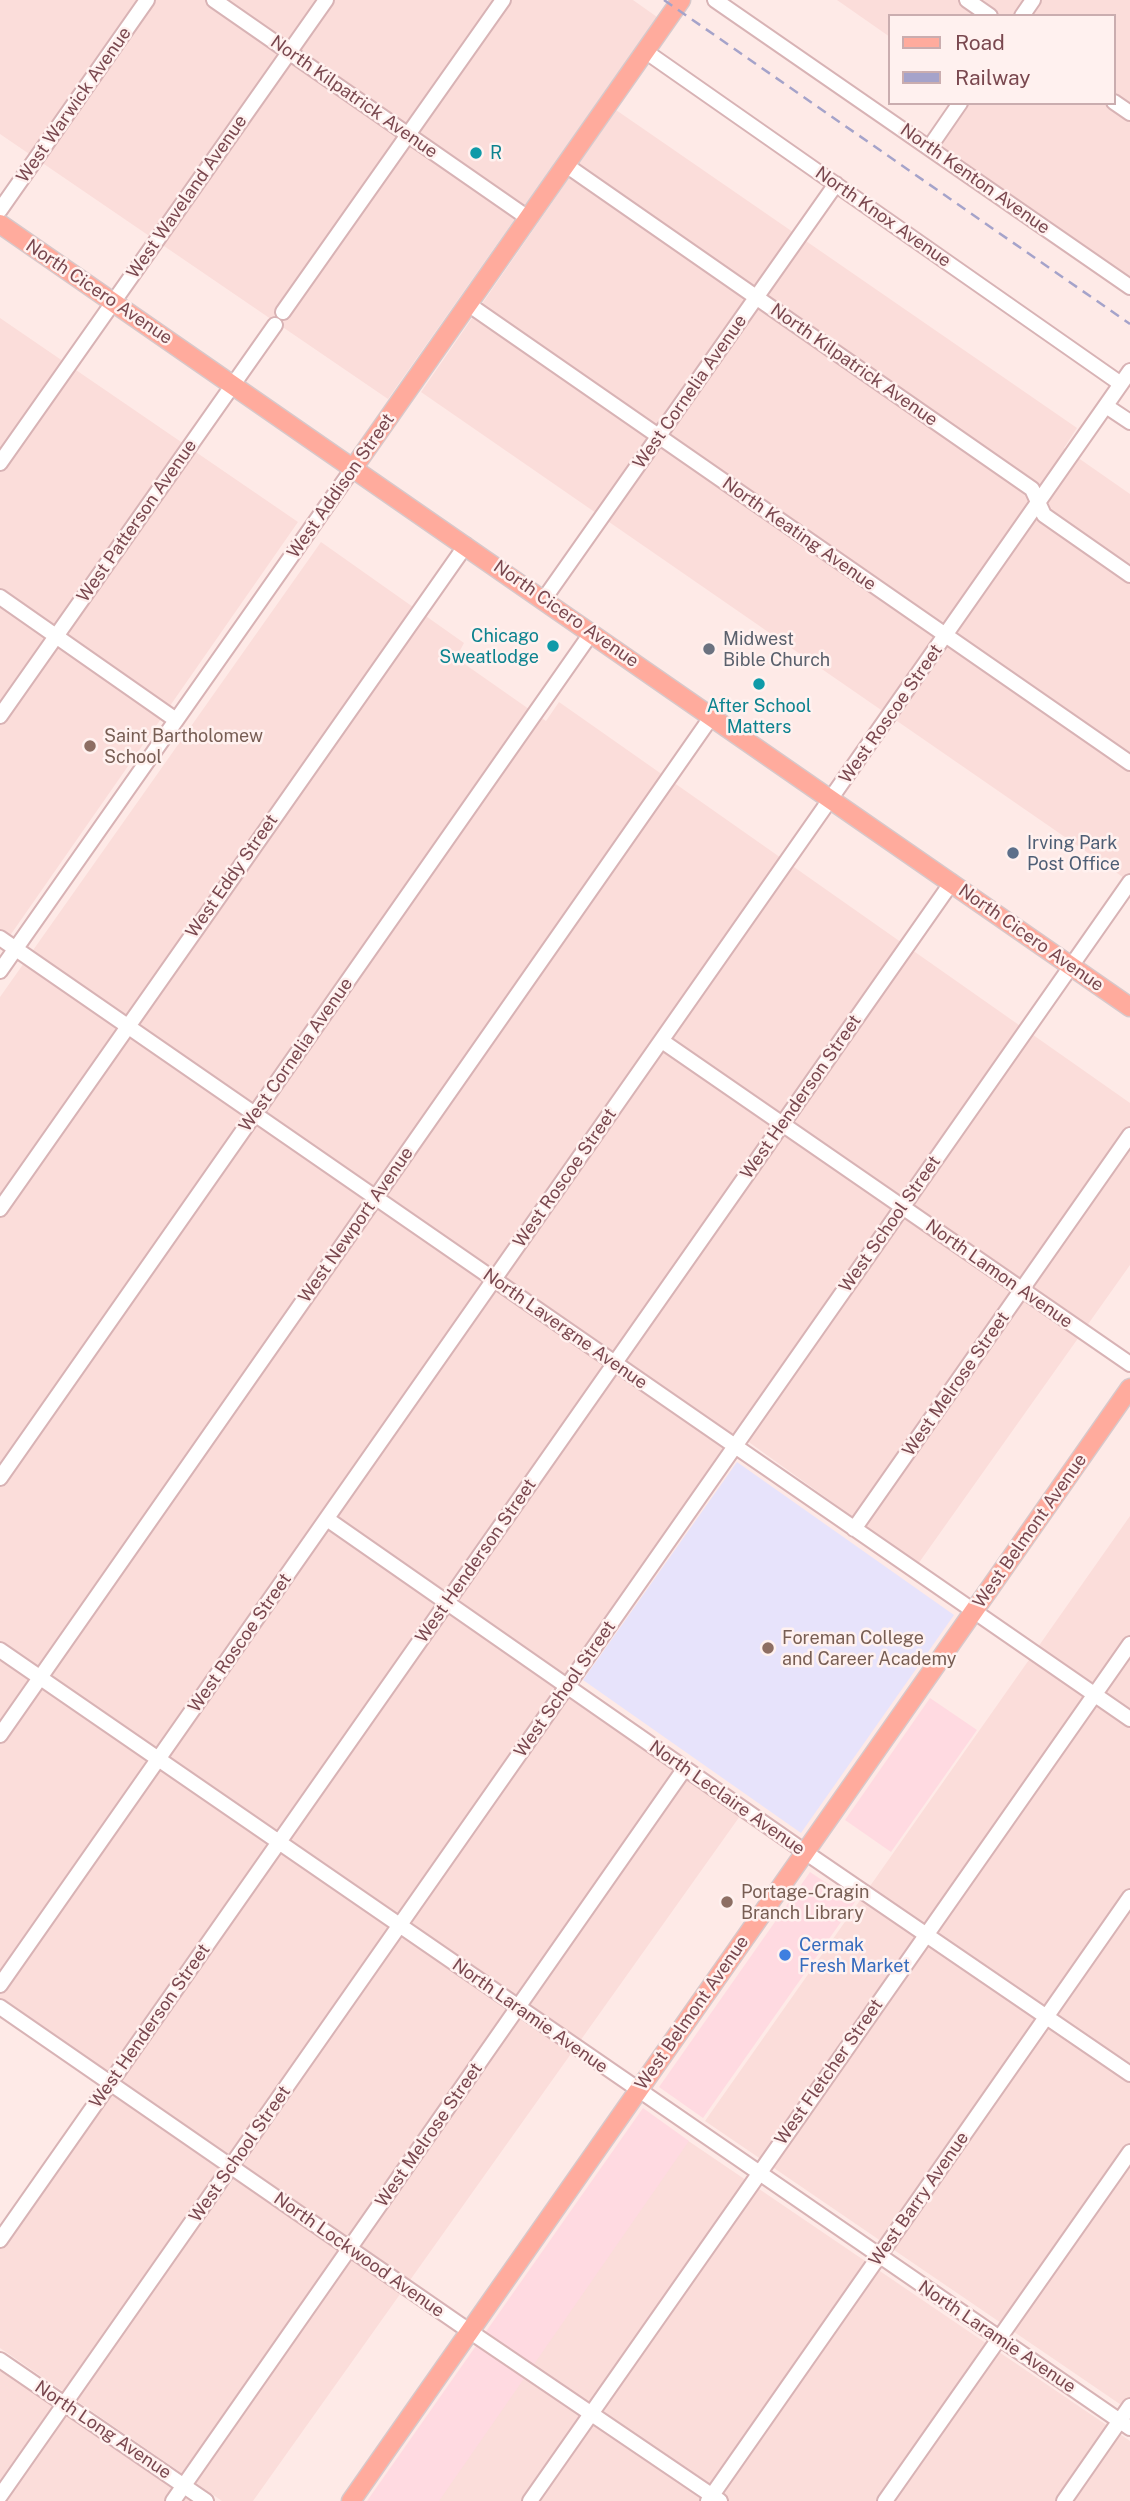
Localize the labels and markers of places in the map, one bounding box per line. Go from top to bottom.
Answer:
place label: R [490,142,502,164]
marker: R [468,145,484,161]
place label: Chicago Sweatlodge [439,625,539,668]
place label: Midwest Bible Church [723,628,830,670]
marker: Chicago Sweatlodge [545,638,561,654]
marker: Midwest Bible Church [701,641,717,657]
marker: After School Matters [751,676,767,692]
place label: After School Matters [707,695,811,738]
place label: Saint Bartholomew School [104,725,263,768]
marker: Saint Bartholomew School [82,738,98,754]
place label: Irving Park Post Office [1027,832,1120,874]
marker: Irving Park Post Office [1005,845,1021,861]
place label: Foreman College and Career Academy [782,1627,956,1670]
marker: Foreman College and Career Academy [760,1640,776,1656]
place label: Portage-Cragin Branch Library [741,1881,869,1924]
marker: Portage-Cragin Branch Library [719,1894,735,1910]
place label: Cermak Fresh Market [799,1934,910,1976]
marker: Cermak Fresh Market [777,1947,793,1963]

